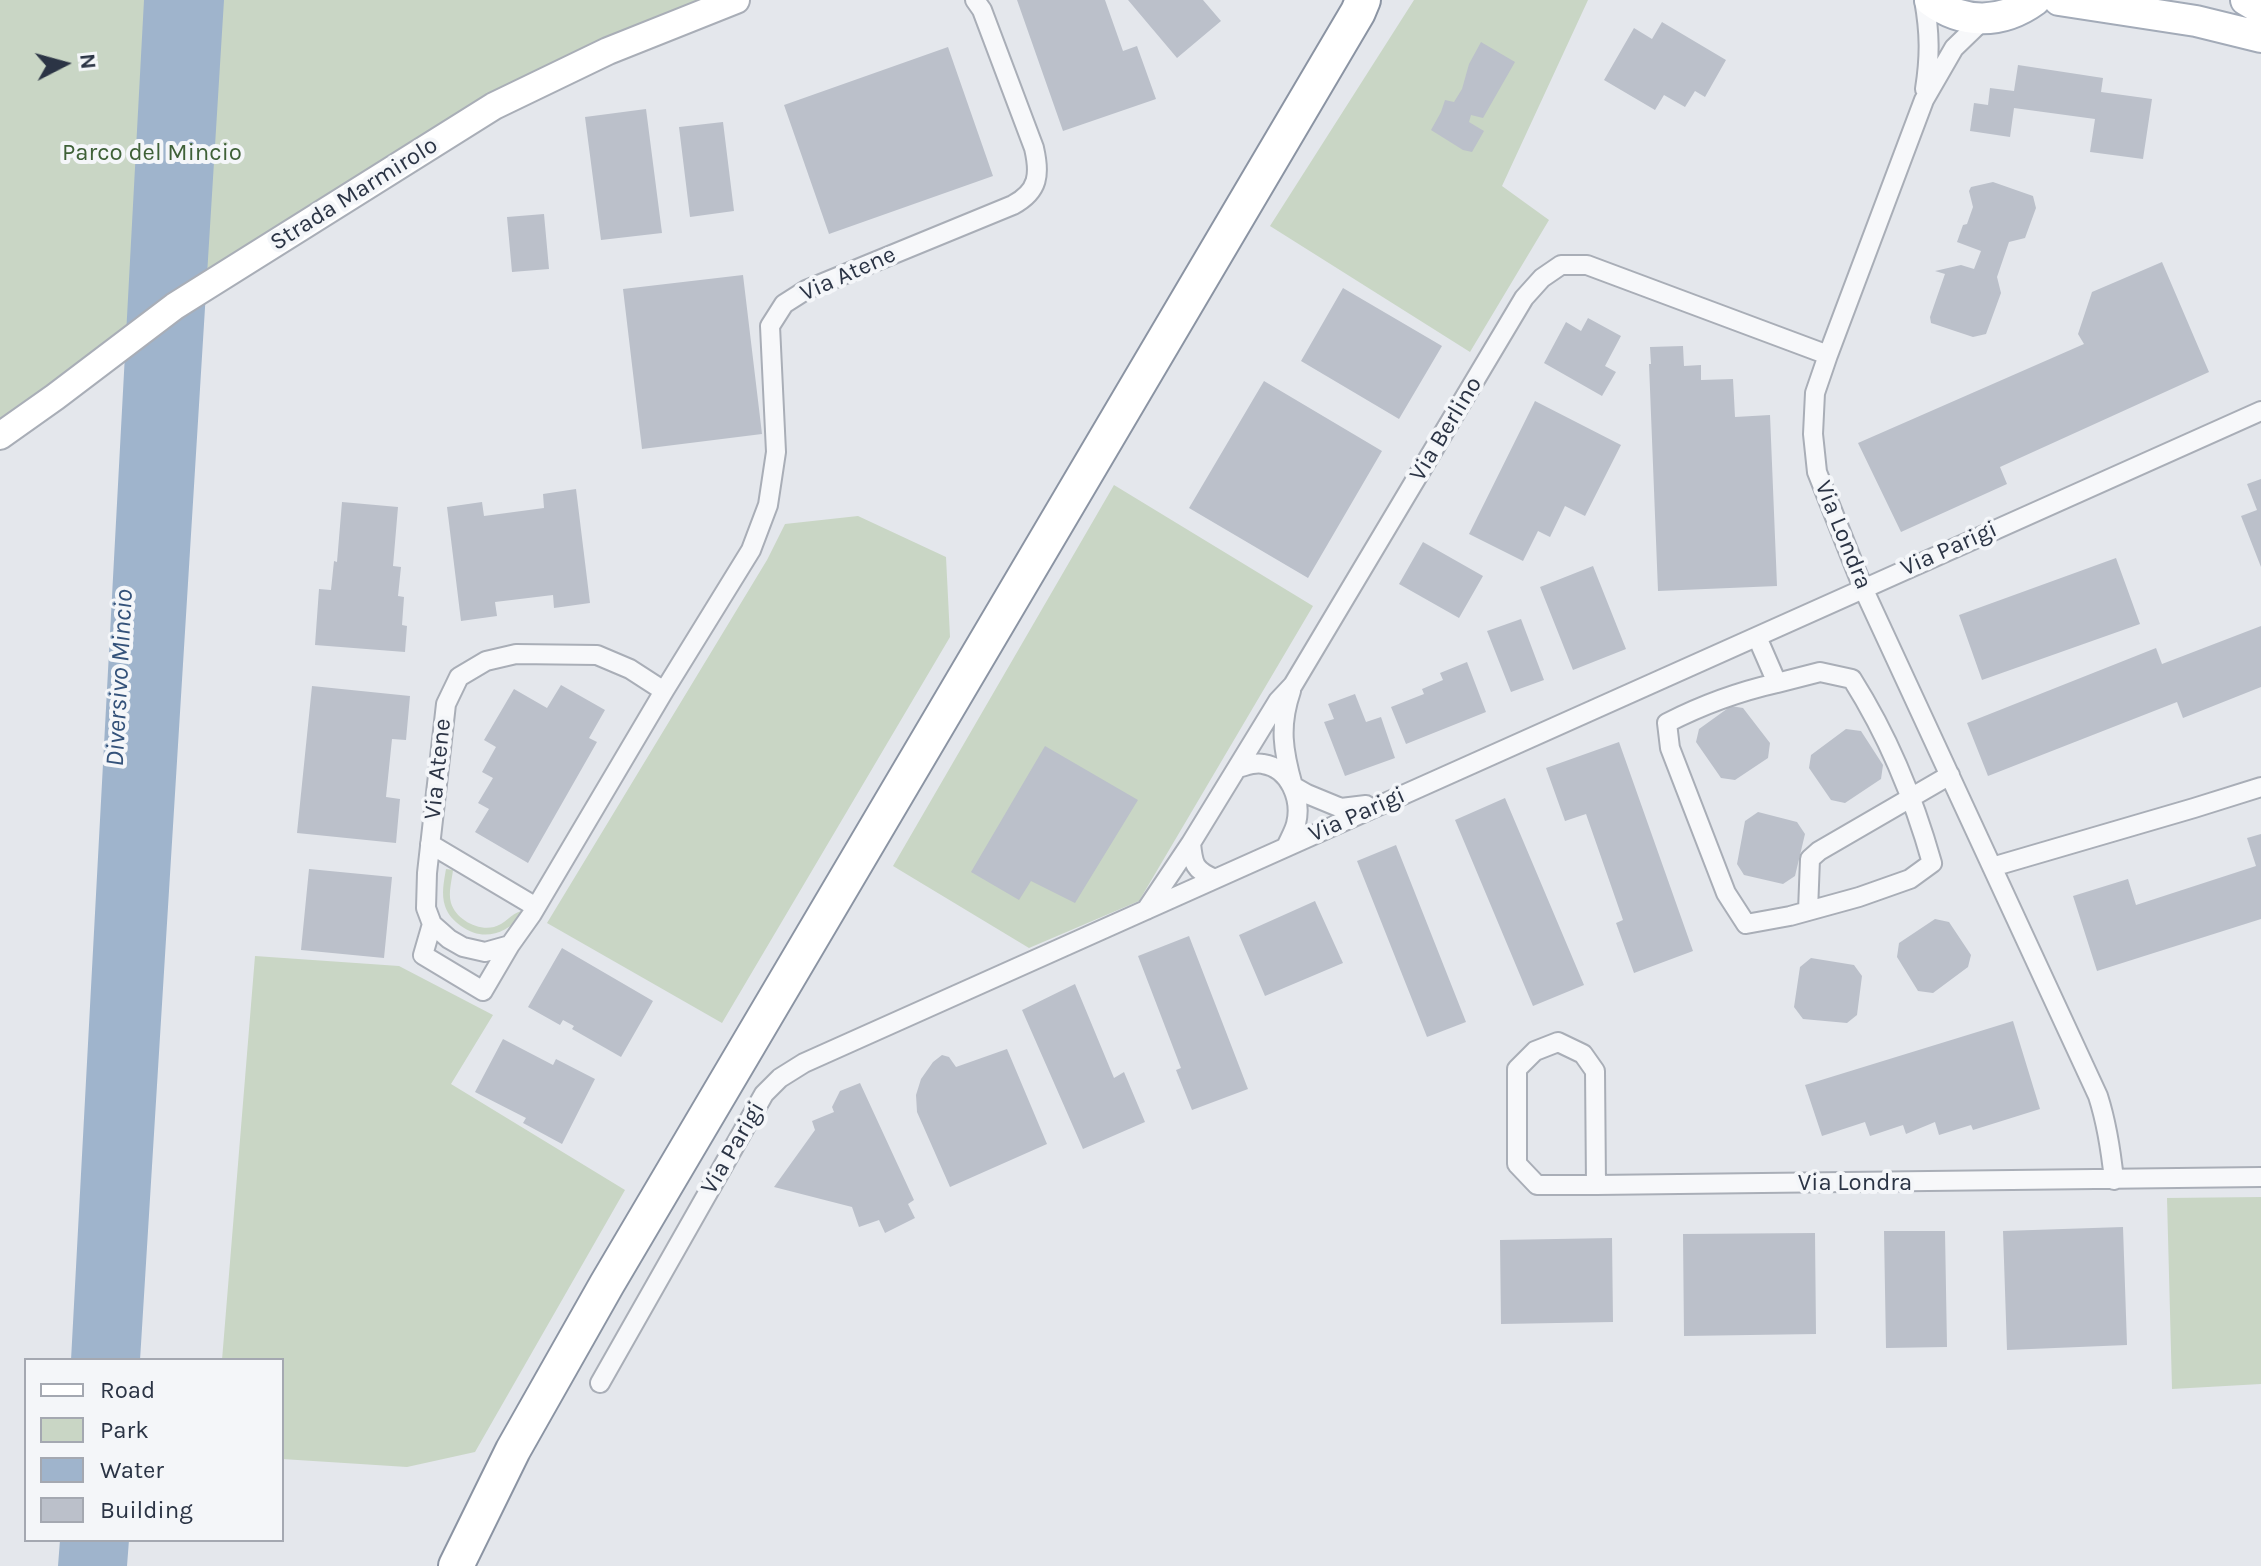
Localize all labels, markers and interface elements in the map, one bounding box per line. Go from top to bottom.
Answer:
north arrow [24,24,104,104]
text: N [74,52,102,71]
street label: Strada Marmirolo [265,131,443,257]
park label: Parco del Mincio [62,139,242,167]
street label: Via Atene [796,240,900,308]
street label: Via Berlino [1404,371,1488,487]
street label: Via Londra [1808,477,1878,593]
street label: Via Parigi [1896,515,2002,583]
water label: Diversivo Mincio [100,589,140,767]
street label: Via Atene [418,717,458,821]
street label: Via Parigi [1304,781,1410,849]
street label: Via Parigi [695,1096,771,1200]
street label: Via Londra [1798,1169,1912,1197]
legend [24,1358,284,1542]
text: Road [100,1376,155,1404]
text: Park [100,1416,149,1444]
text: Water [100,1456,164,1484]
text: Building [100,1496,193,1524]

